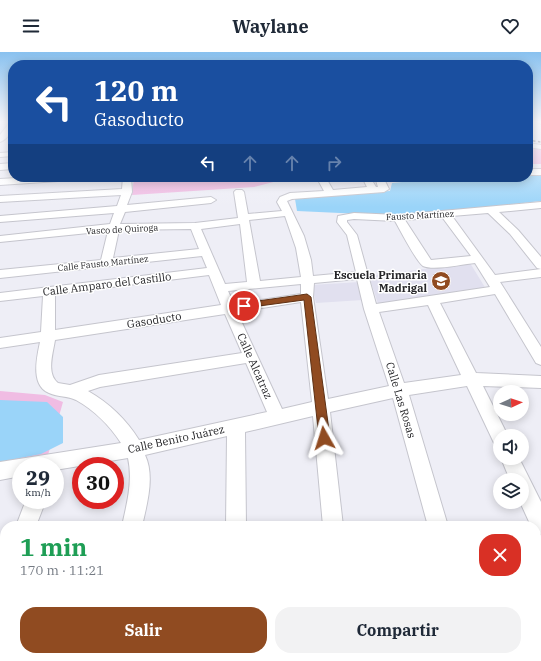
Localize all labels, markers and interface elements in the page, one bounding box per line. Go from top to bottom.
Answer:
icon: menu [20,15,42,37]
text: Waylane [232,15,309,38]
icon: heart [499,15,521,37]
text: 120 m [94,72,178,109]
icon: left [28,76,80,128]
text: Gasoducto [94,108,184,131]
icon: left [197,152,219,174]
icon: ahead [239,152,261,174]
icon: ahead [281,152,303,174]
icon: right [323,152,345,174]
street label: Fausto Martínez [386,208,455,222]
street label: Vasco de Quiroga [86,222,159,236]
street label: Calle Fausto Martínez [57,253,149,273]
place label: Escuela Primaria Madrigal [334,268,427,295]
street label: Calle Amparo del Castillo [42,269,172,299]
school or university icon: Escuela Primaria Madrigal [430,270,452,292]
pin [227,289,261,323]
icon: arrive [233,295,255,317]
street label: Gasoducto [126,309,182,331]
street label: Calle Alcatraz [234,331,276,402]
street label: Calle Las Rosas [383,360,419,440]
north arrow [493,385,529,421]
map controls [493,385,529,509]
position arrow [303,417,345,459]
street label: Calle Benito Juárez [126,422,226,456]
button: sound [493,429,529,465]
speed limit sign: 30 [72,457,124,509]
text: 29 [26,464,50,491]
button: layers [493,473,529,509]
text: km/h [25,486,51,499]
text: 1 min [20,531,87,563]
button: close [479,534,521,576]
text: 170 m · 11:21 [20,562,104,579]
button: Salir [20,607,267,653]
button: Compartir [275,607,521,653]

